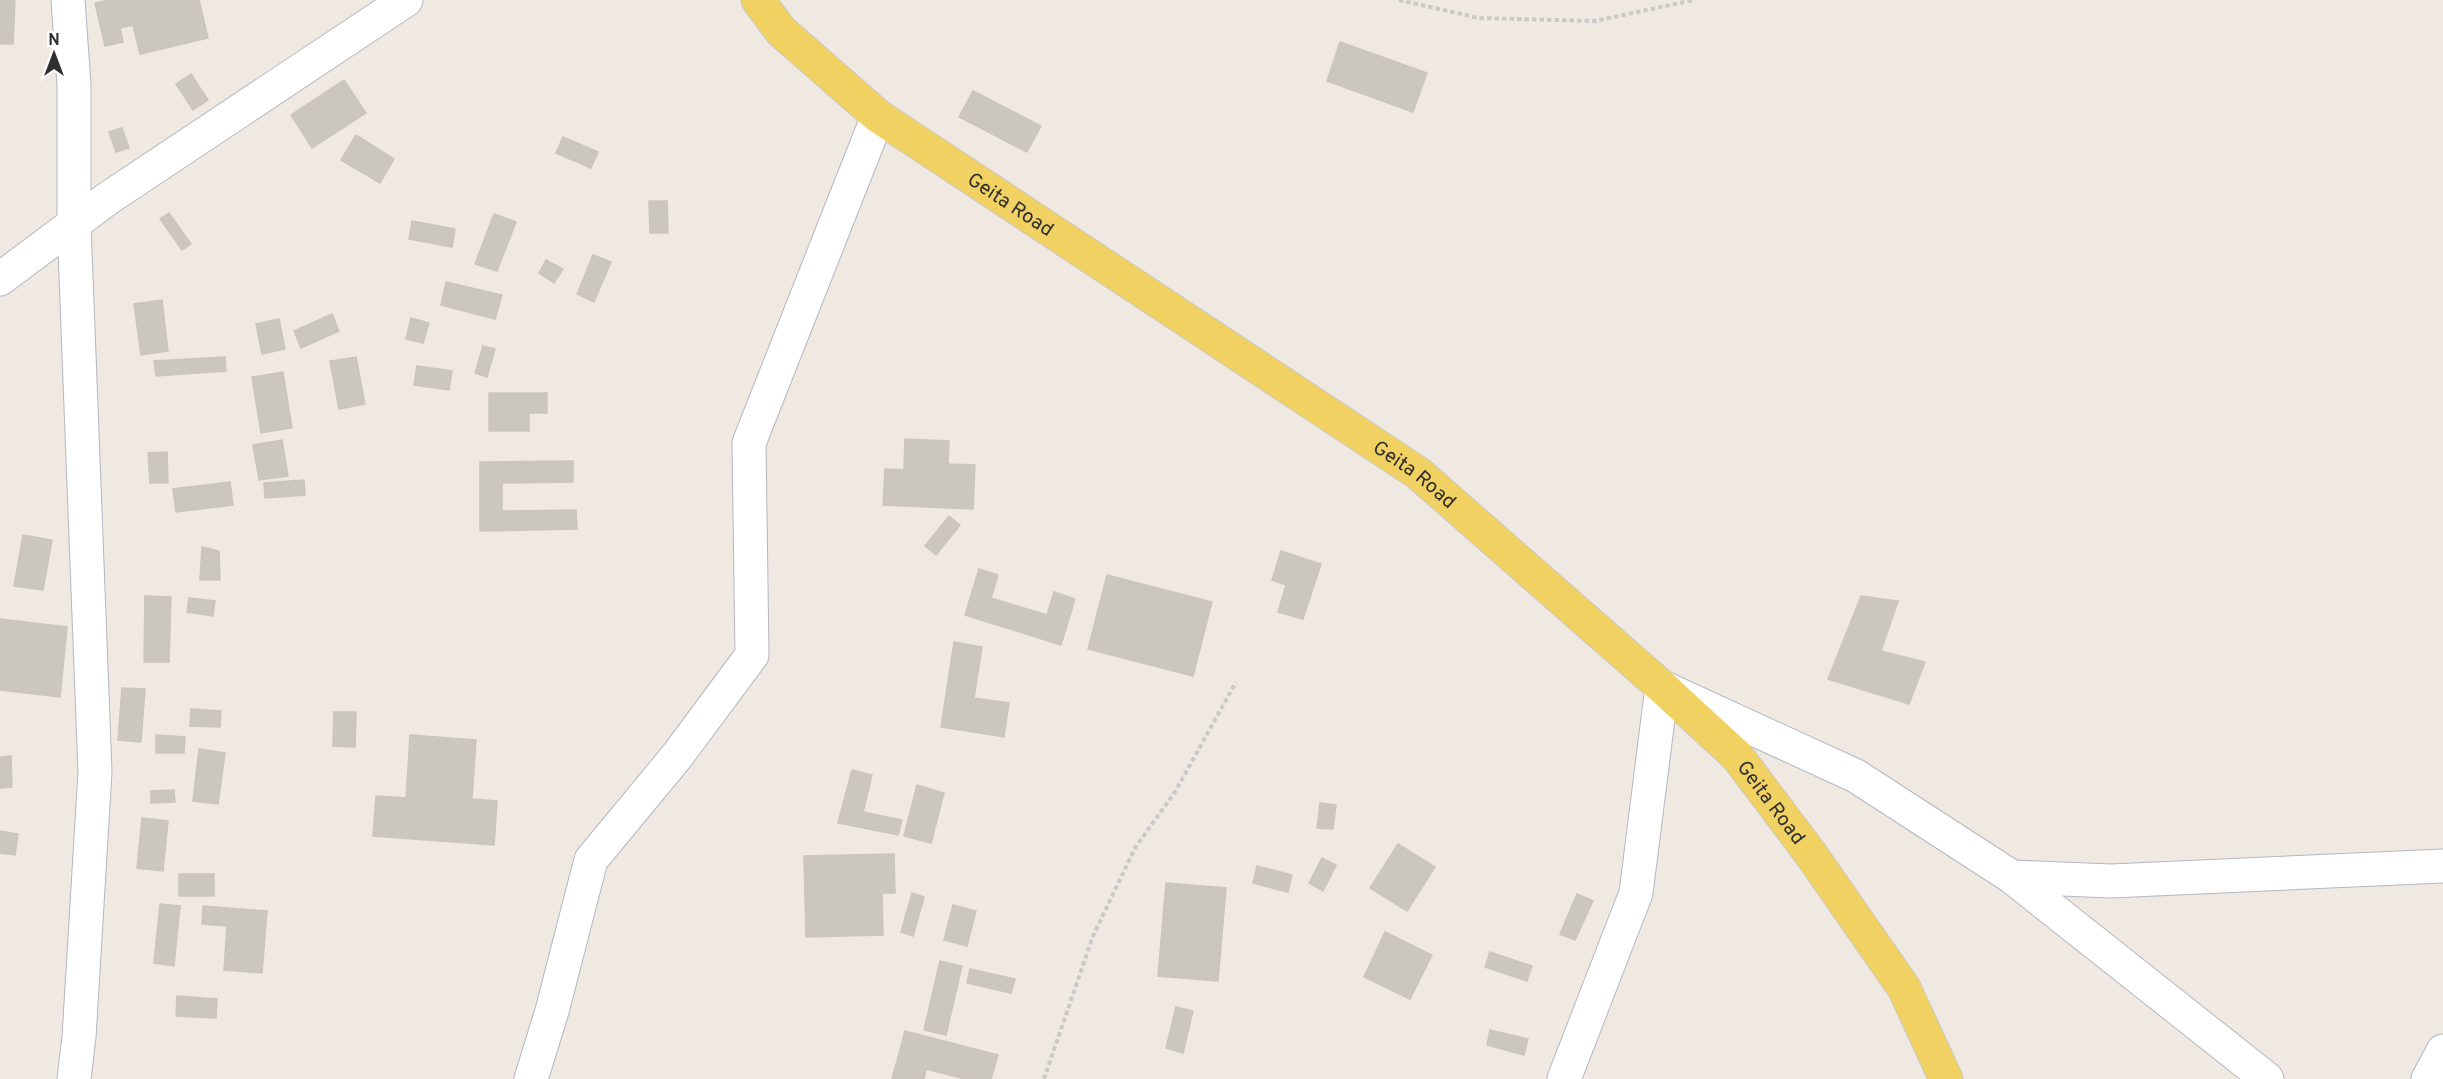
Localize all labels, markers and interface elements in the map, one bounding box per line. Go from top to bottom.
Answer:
north arrow [24,24,84,84]
text: N [48,31,60,51]
street label: Geita Road [962,168,1058,244]
street label: Geita Road [1367,436,1461,516]
street label: Geita Road [1730,756,1810,850]

